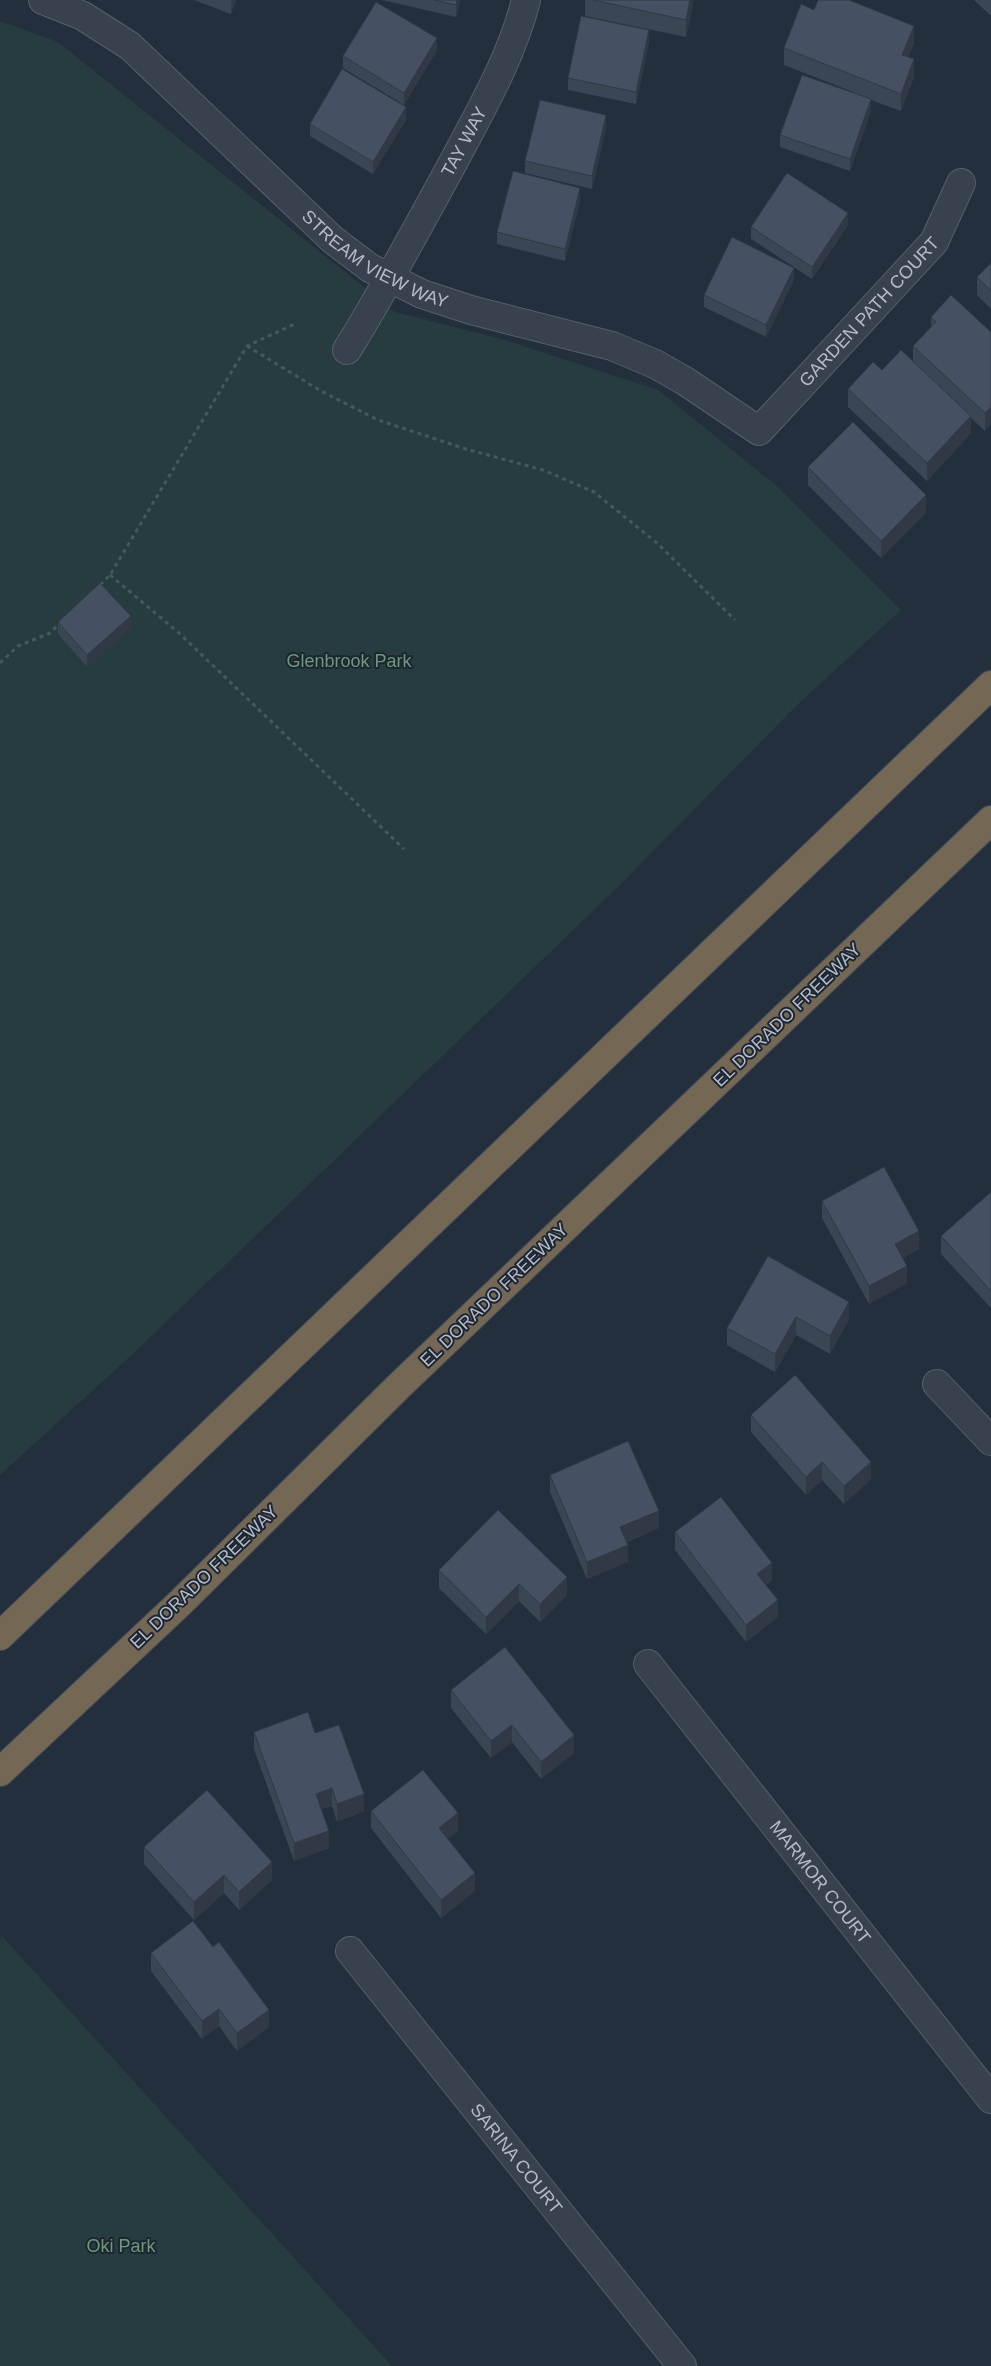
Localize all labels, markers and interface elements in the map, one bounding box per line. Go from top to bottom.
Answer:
street label: TAY WAY [437,104,491,180]
street label: STREAM VIEW WAY [298,206,451,312]
street label: GARDEN PATH COURT [795,233,943,391]
park label: Glenbrook Park [286,651,413,671]
street label: EL DORADO FREEWAY [709,939,865,1091]
street label: EL DORADO FREEWAY [416,1219,572,1371]
street label: EL DORADO FREEWAY [126,1501,282,1653]
street label: MARMOR COURT [766,1817,875,1948]
street label: SARINA COURT [466,2100,566,2218]
park label: Oki Park [86,2236,157,2256]

